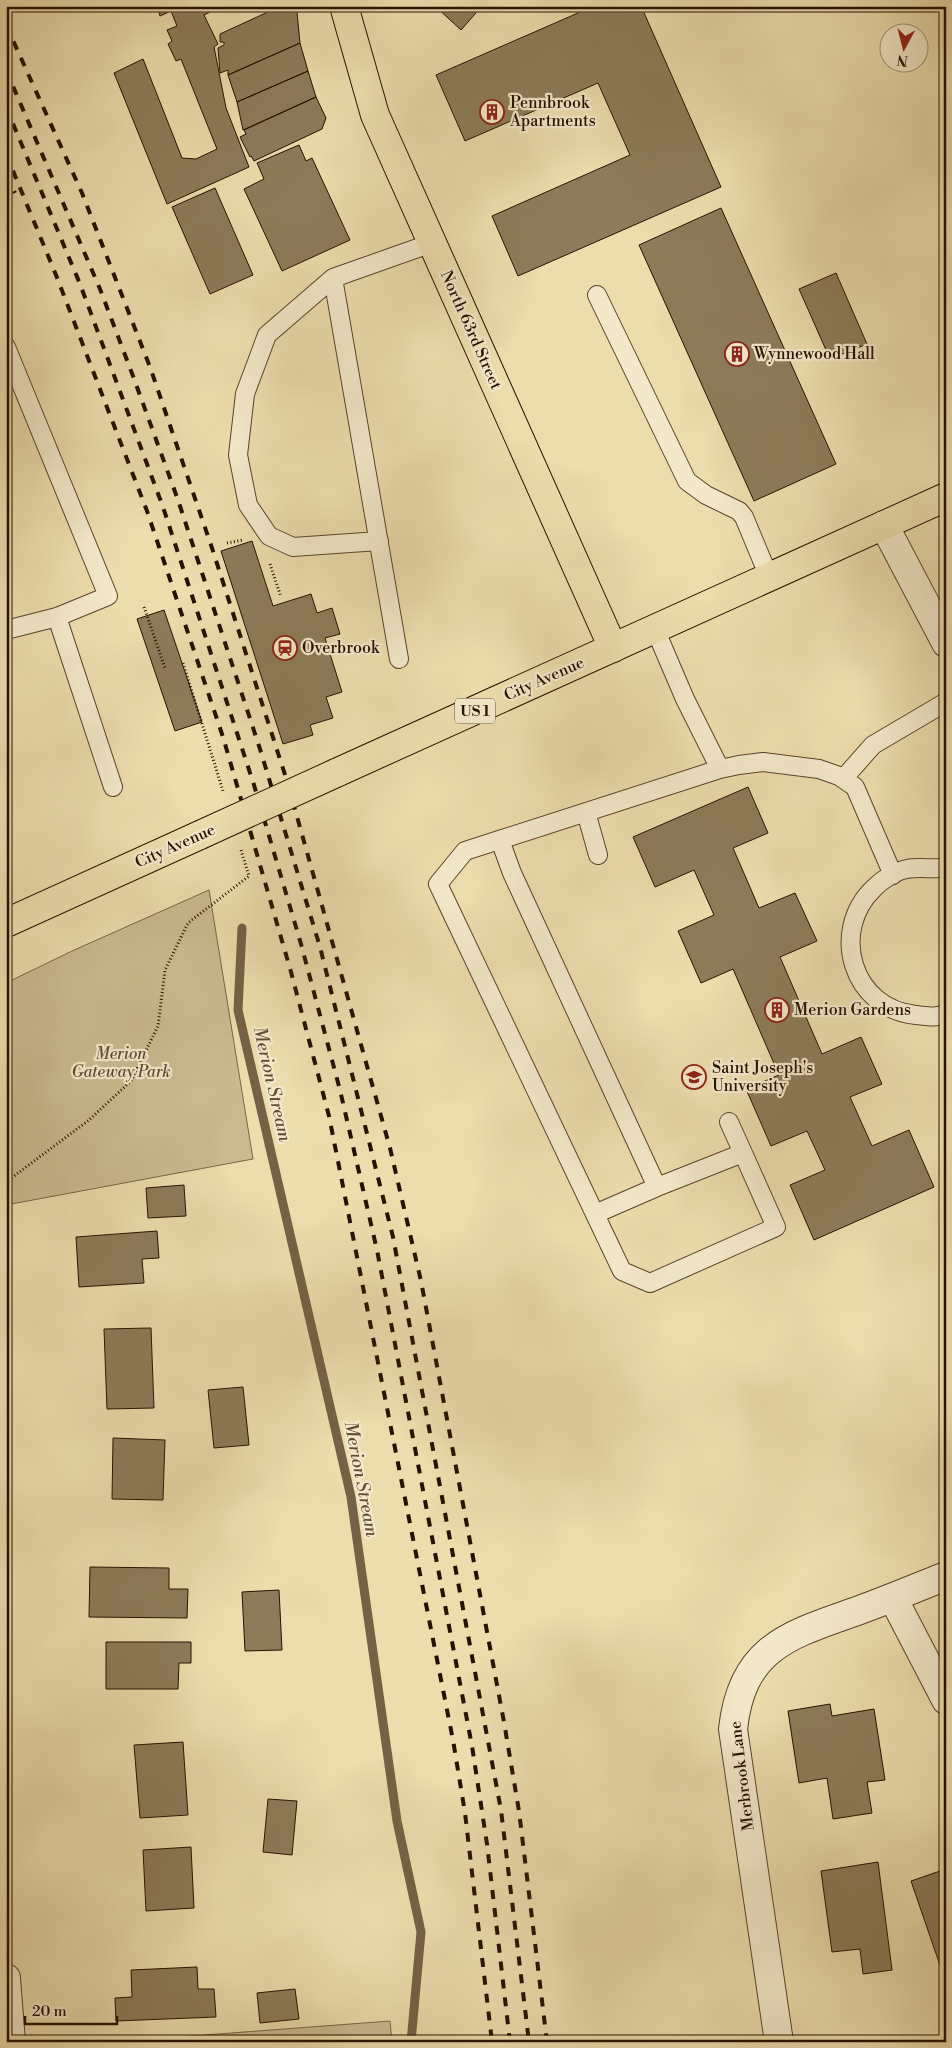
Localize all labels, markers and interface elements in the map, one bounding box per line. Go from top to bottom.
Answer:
north arrow [880,22,930,72]
text: N [896,50,909,70]
place label: Pennbrook Apartments [509,93,596,131]
building icon: Pennbrook Apartments [479,99,505,125]
street label: North 63rd Street [436,268,506,393]
building icon: Wynnewood Hall [724,341,750,367]
place label: Wynnewood Hall [753,344,875,364]
station icon: Overbrook [272,635,298,661]
place label: Overbrook [302,638,381,658]
street label: City Avenue [501,652,587,706]
road number: US 1 [455,698,495,724]
street label: City Avenue [132,819,218,873]
building icon: Merion Gardens [764,997,790,1023]
place label: Merion Gardens [794,1000,911,1020]
water label: Merion Stream [248,1024,296,1144]
park label: Merion Gateway Park [71,1044,171,1082]
place label: Saint Joseph's University [712,1058,813,1096]
school or university icon: Saint Joseph's University [681,1064,707,1090]
water label: Merion Stream [339,1419,384,1539]
street label: Merbrook Lane [725,1720,759,1832]
scale bar [25,1993,118,2025]
text: 20 m [32,2002,67,2021]

